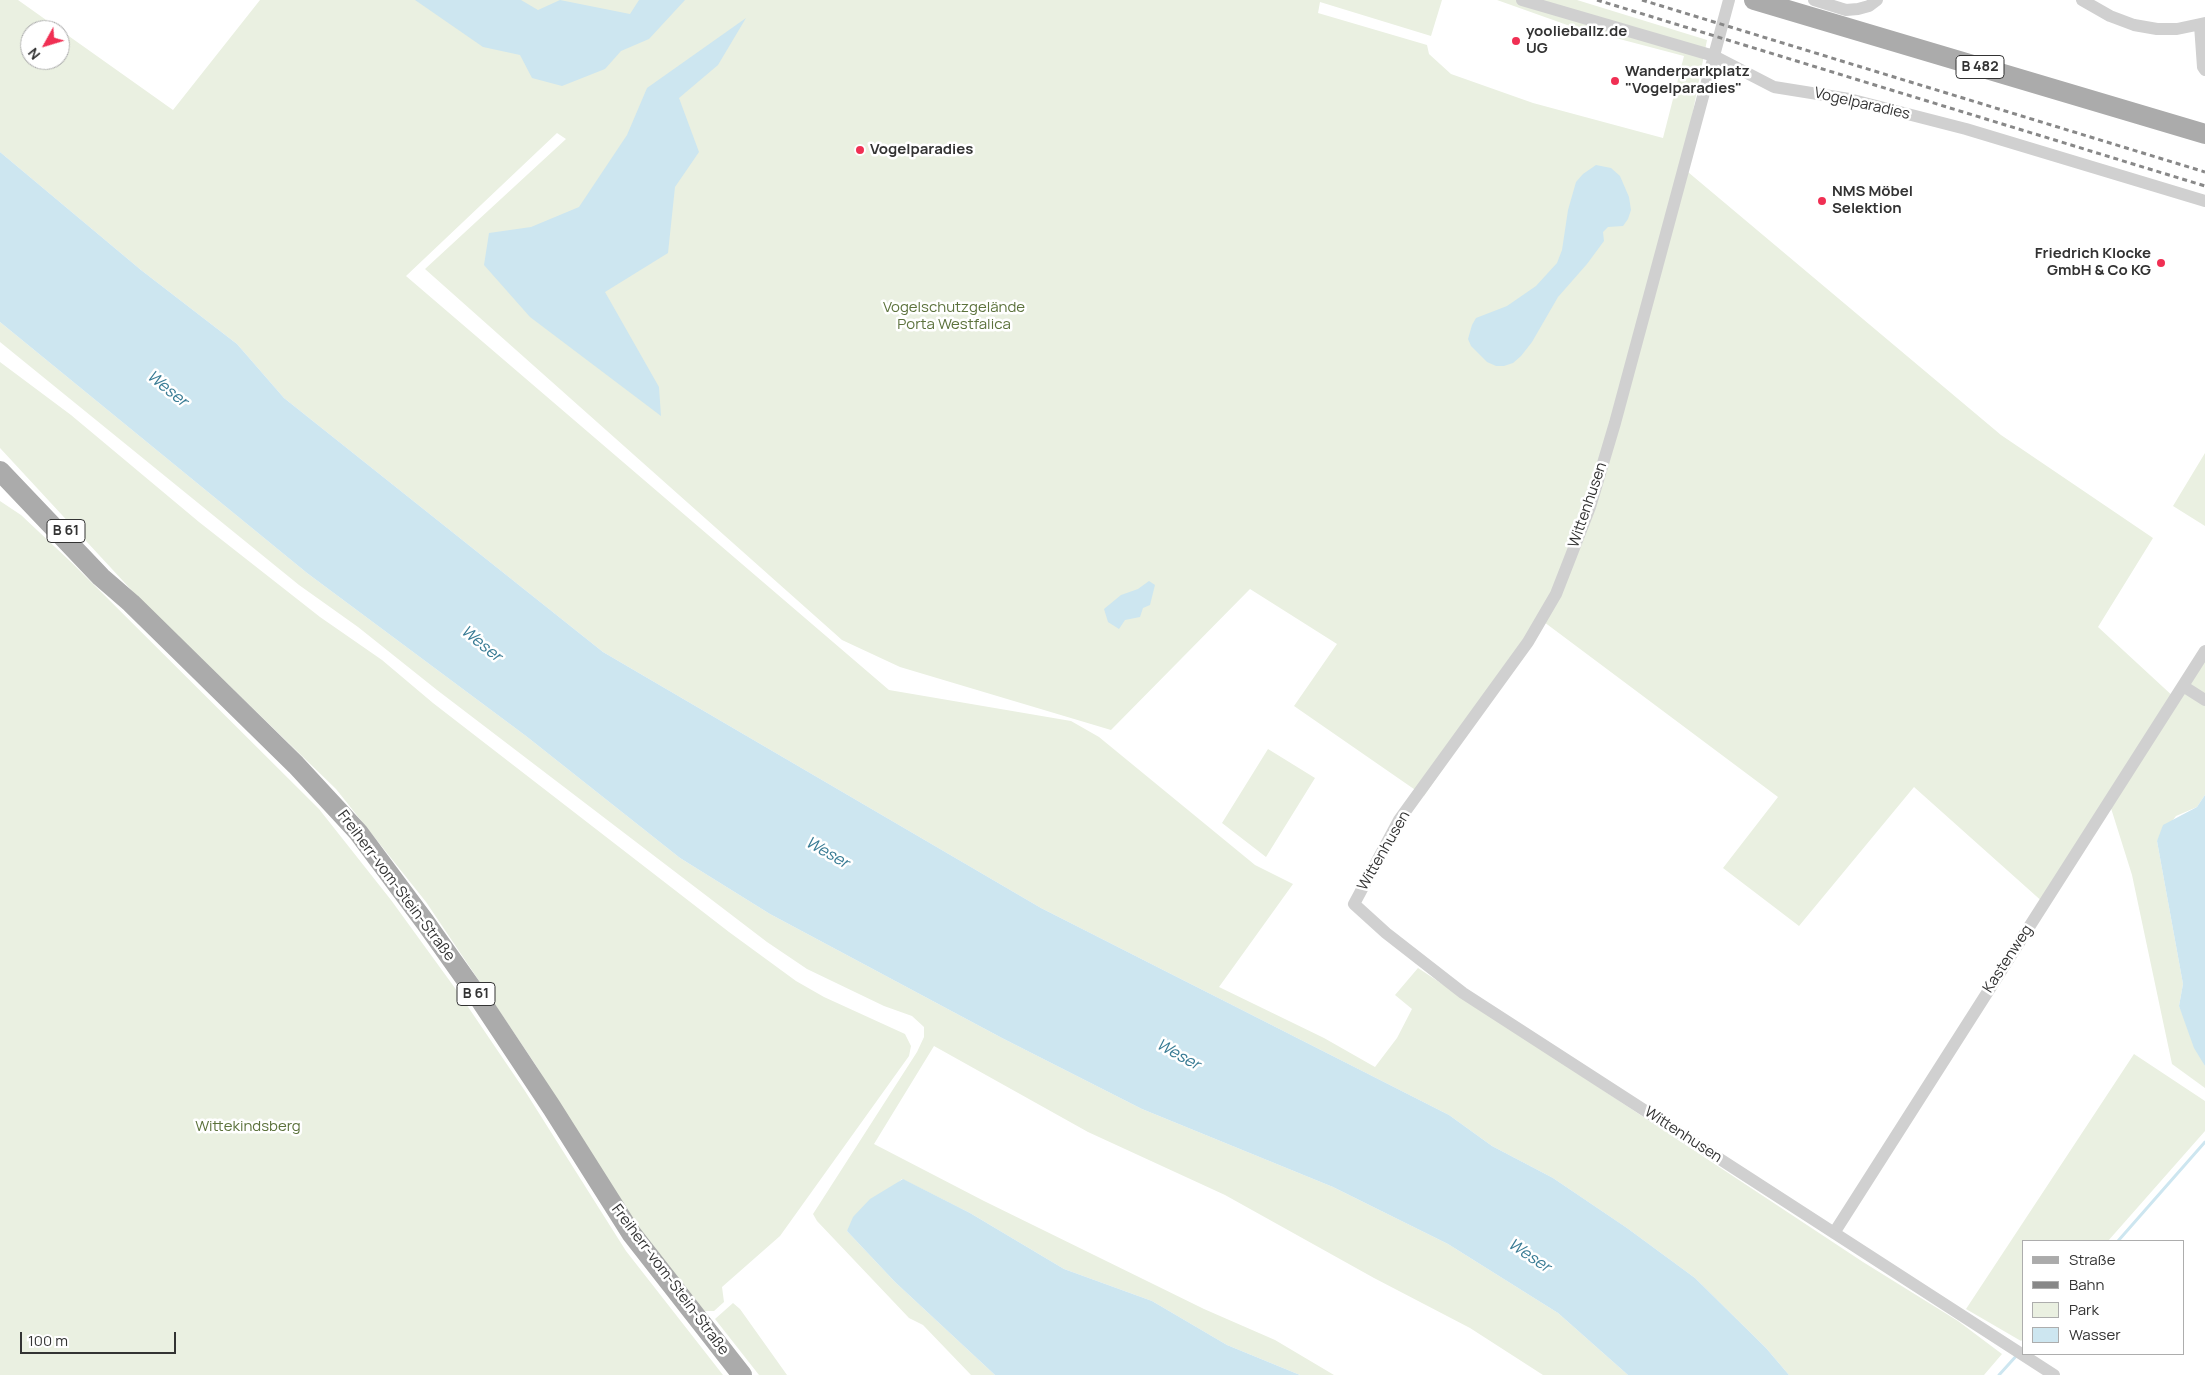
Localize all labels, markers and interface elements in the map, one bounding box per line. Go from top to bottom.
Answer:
north arrow [20,20,70,70]
place label: yoolieballz.de UG [1526,23,1627,58]
marker: yoolieballz.de UG [1510,35,1522,47]
text: N [23,44,44,64]
road number: B 482 [1956,56,2004,78]
place label: Wanderparkplatz "Vogelparadies" [1625,63,1750,98]
marker: Wanderparkplatz "Vogelparadies" [1609,75,1621,87]
street label: Vogelparadies [1812,84,1912,124]
place label: Vogelparadies [870,141,973,159]
marker: Vogelparadies [854,144,866,156]
place label: NMS Möbel Selektion [1832,183,1913,218]
marker: NMS Möbel Selektion [1816,195,1828,207]
place label: Friedrich Klocke GmbH & Co KG [2035,245,2151,280]
marker: Friedrich Klocke GmbH & Co KG [2155,257,2167,269]
park label: Vogelschutzgelände Porta Westfalica [883,299,1025,334]
water label: Weser [143,367,191,411]
street label: Wittenhusen [1565,460,1611,550]
road number: B 61 [47,520,85,542]
water label: Weser [457,622,505,666]
street label: Freiherr-vom-Stein-Straße [333,807,459,965]
street label: Wittenhusen [1354,808,1414,894]
water label: Weser [802,833,852,873]
street label: Kastenweg [1979,922,2037,996]
road number: B 61 [457,982,495,1006]
water label: Weser [1153,1035,1203,1075]
street label: Wittenhusen [1641,1103,1725,1167]
park label: Wittekindsberg [195,1118,301,1136]
street label: Freiherr-vom-Stein-Straße [607,1201,733,1359]
water label: Weser [1504,1235,1554,1277]
legend [2022,1240,2185,1355]
text: Straße [2069,1249,2115,1270]
text: Bahn [2069,1274,2104,1295]
text: Park [2069,1299,2099,1320]
scale bar [22,1322,179,1354]
text: Wasser [2069,1324,2121,1345]
text: 100 m [28,1330,68,1351]

